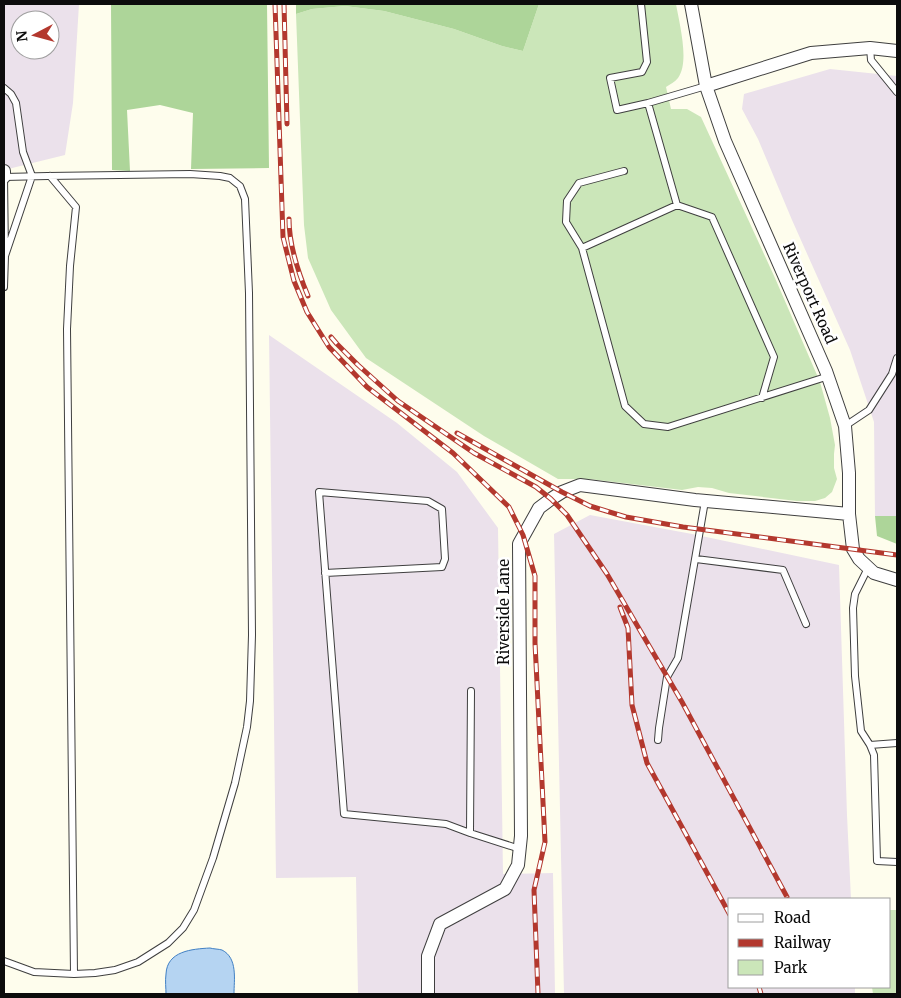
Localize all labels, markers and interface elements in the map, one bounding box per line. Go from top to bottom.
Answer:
north arrow [10,10,60,60]
text: N [13,30,32,43]
street label: Riverport Road [779,239,841,347]
street label: Riverside Lane [494,559,513,665]
legend [728,898,891,988]
text: Road [774,908,810,927]
text: Railway [774,933,831,952]
text: Park [774,958,808,977]

